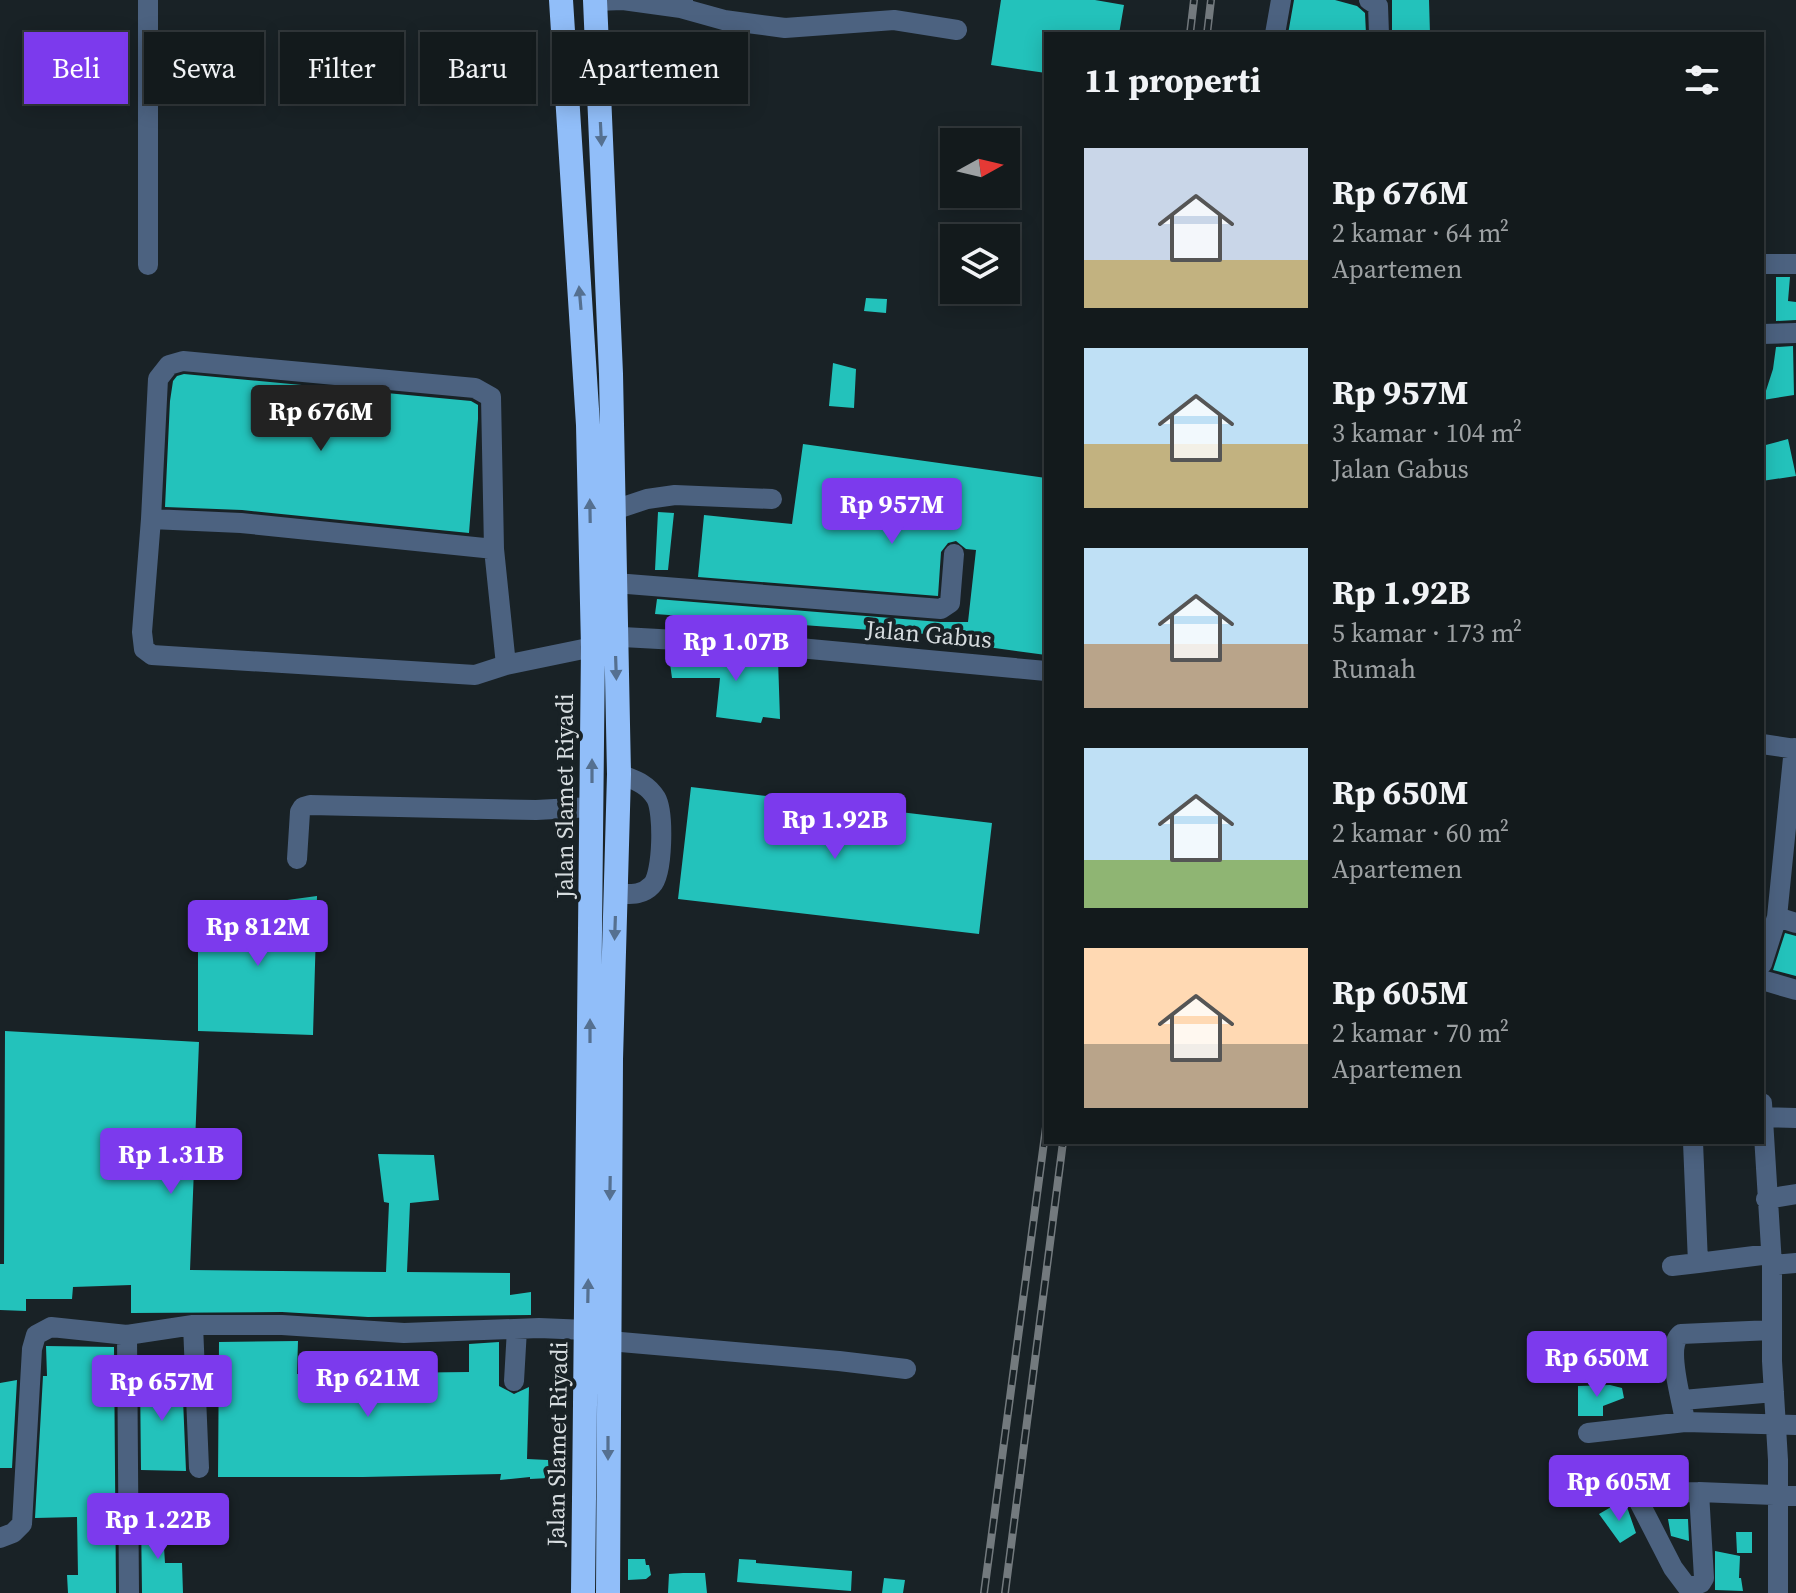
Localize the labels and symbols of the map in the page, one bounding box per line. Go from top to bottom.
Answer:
one-way arrow [595,122,608,147]
north arrow [940,128,1020,208]
one-way arrow [573,285,586,310]
pin: Rp 676M [247,385,395,453]
pin: Rp 957M [818,478,966,546]
one-way arrow [584,498,596,523]
street label: Jalan Gabus [864,612,993,656]
pin: Rp 1.07B [653,615,819,683]
one-way arrow [610,656,623,681]
street label: Jalan Slamet Riyadi [548,693,581,900]
one-way arrow [586,758,598,783]
pin: Rp 1.92B [752,793,918,861]
pin: Rp 812M [184,900,332,968]
one-way arrow [609,916,622,941]
one-way arrow [584,1018,596,1043]
pin: Rp 1.31B [88,1128,254,1196]
one-way arrow [604,1176,616,1201]
one-way arrow [581,1278,594,1303]
pin: Rp 650M [1523,1331,1671,1399]
street label: Jalan Slamet Riyadi [539,1341,575,1548]
pin: Rp 621M [294,1351,442,1419]
pin: Rp 657M [88,1355,236,1423]
one-way arrow [602,1436,614,1461]
pin: Rp 605M [1545,1455,1693,1523]
pin: Rp 1.22B [75,1493,241,1561]

